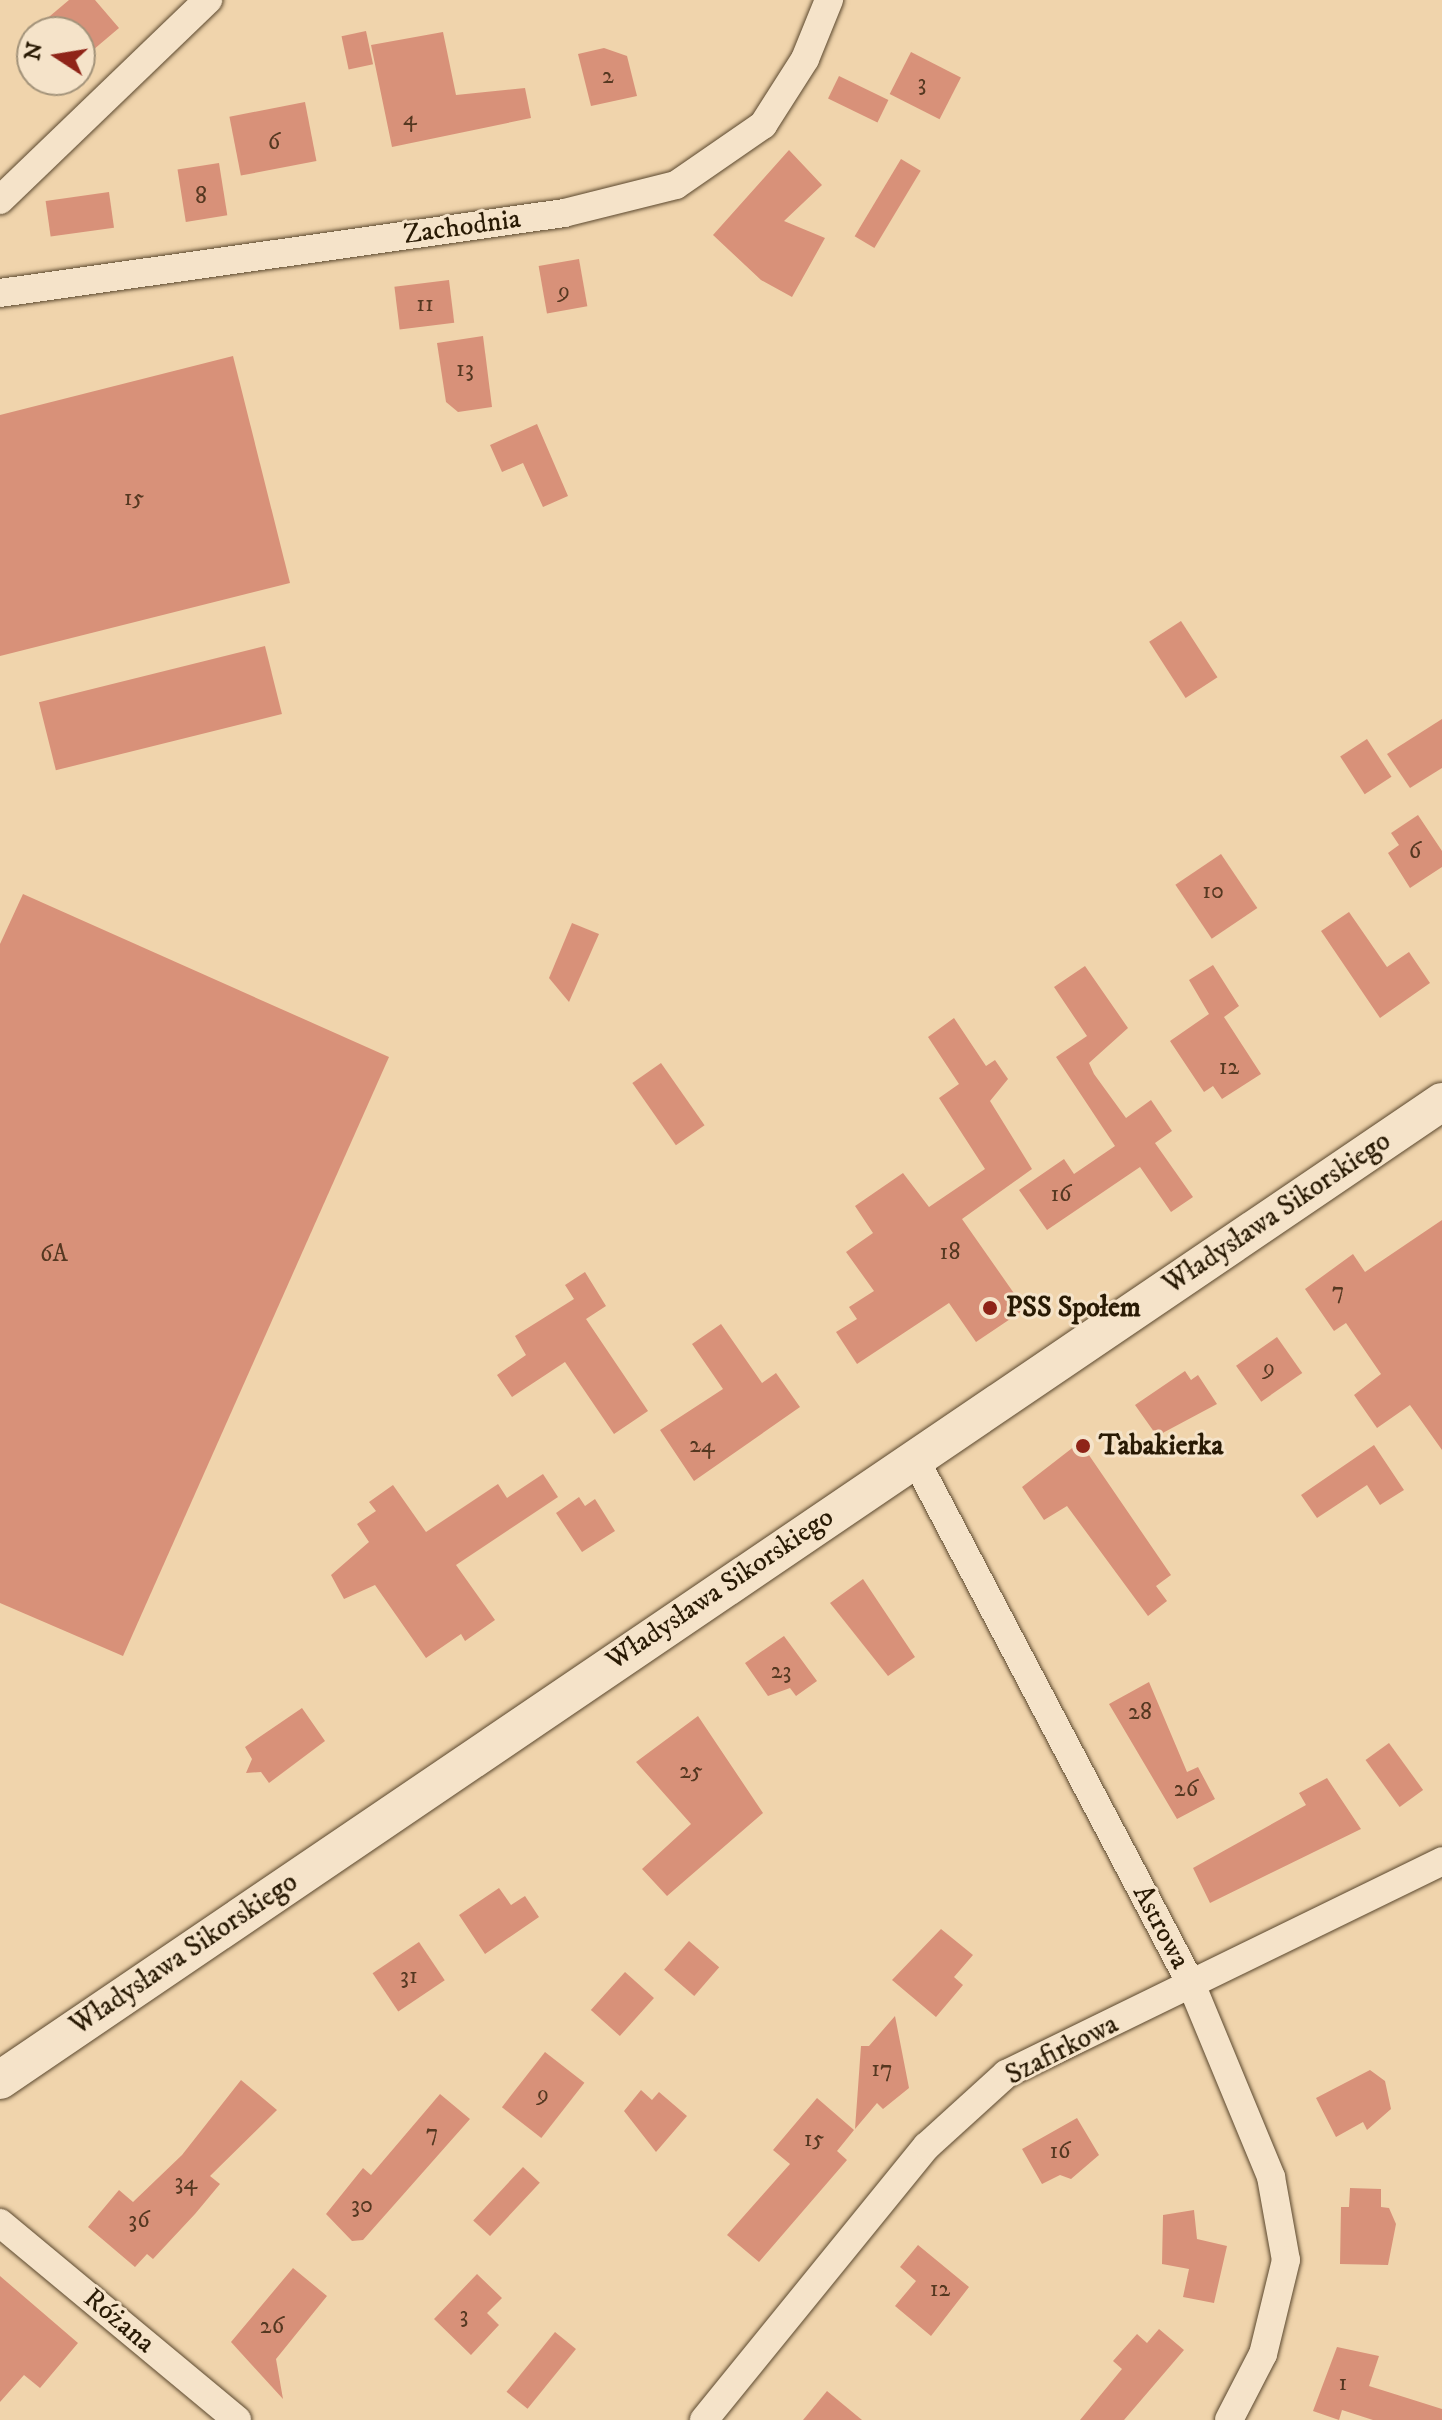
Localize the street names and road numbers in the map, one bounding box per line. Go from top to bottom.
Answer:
street label: Zachodnia [401,202,523,252]
street label: Władysława Sikorskiego [1157,1124,1397,1302]
street label: Władysława Sikorskiego [600,1500,840,1678]
street label: Władysława Sikorskiego [64,1865,304,2043]
street label: Astrowa [1125,1879,1197,1975]
street label: Szafirkowa [1000,2007,1124,2093]
street label: Różana [77,2282,161,2360]

